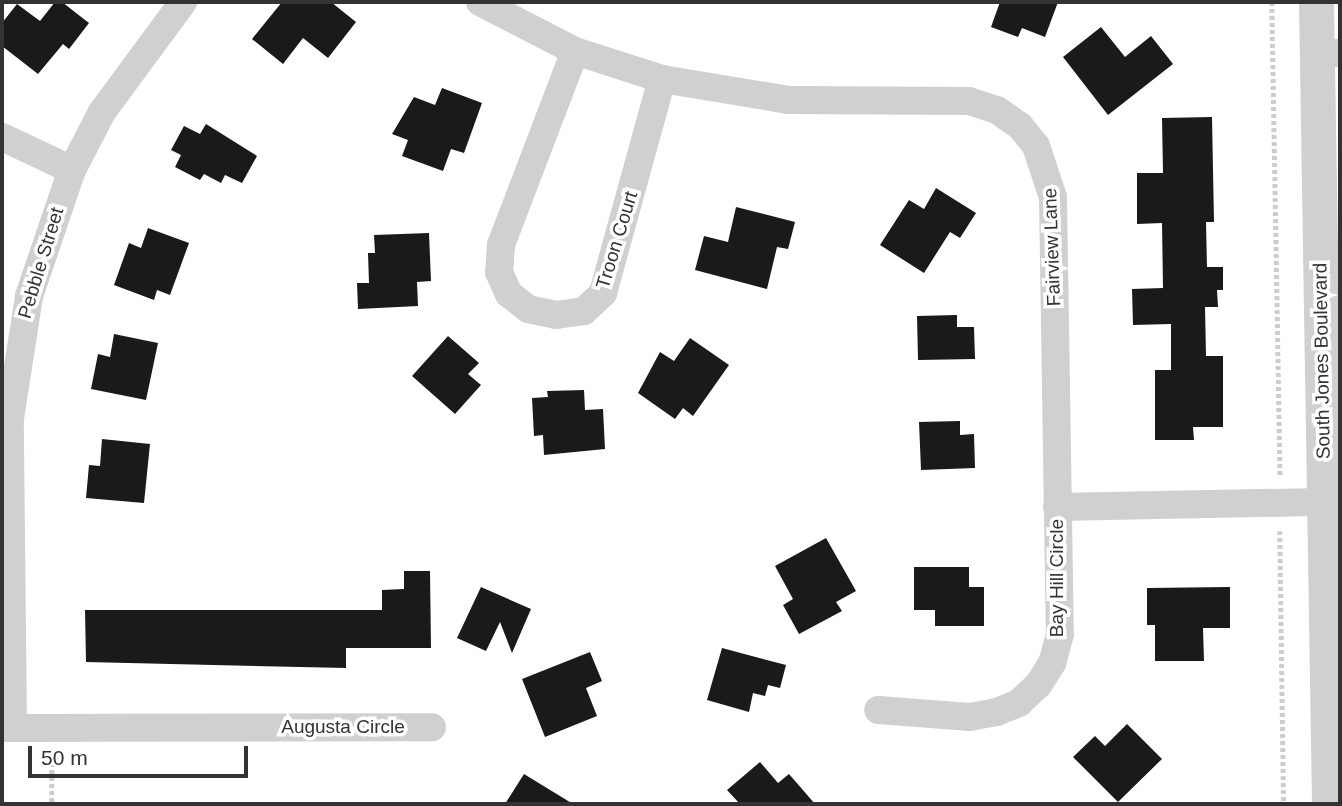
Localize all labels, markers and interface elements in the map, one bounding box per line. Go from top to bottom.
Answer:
street label: Fairview Lane [1039,187,1065,307]
street label: Troon Court [591,189,643,291]
street label: Pebble Street [13,205,69,321]
street label: South Jones Boulevard [1309,263,1335,459]
street label: Bay Hill Circle [1046,519,1068,637]
street label: Augusta Circle [281,716,405,738]
scale bar [32,732,252,776]
text: 50 m [41,746,88,769]

